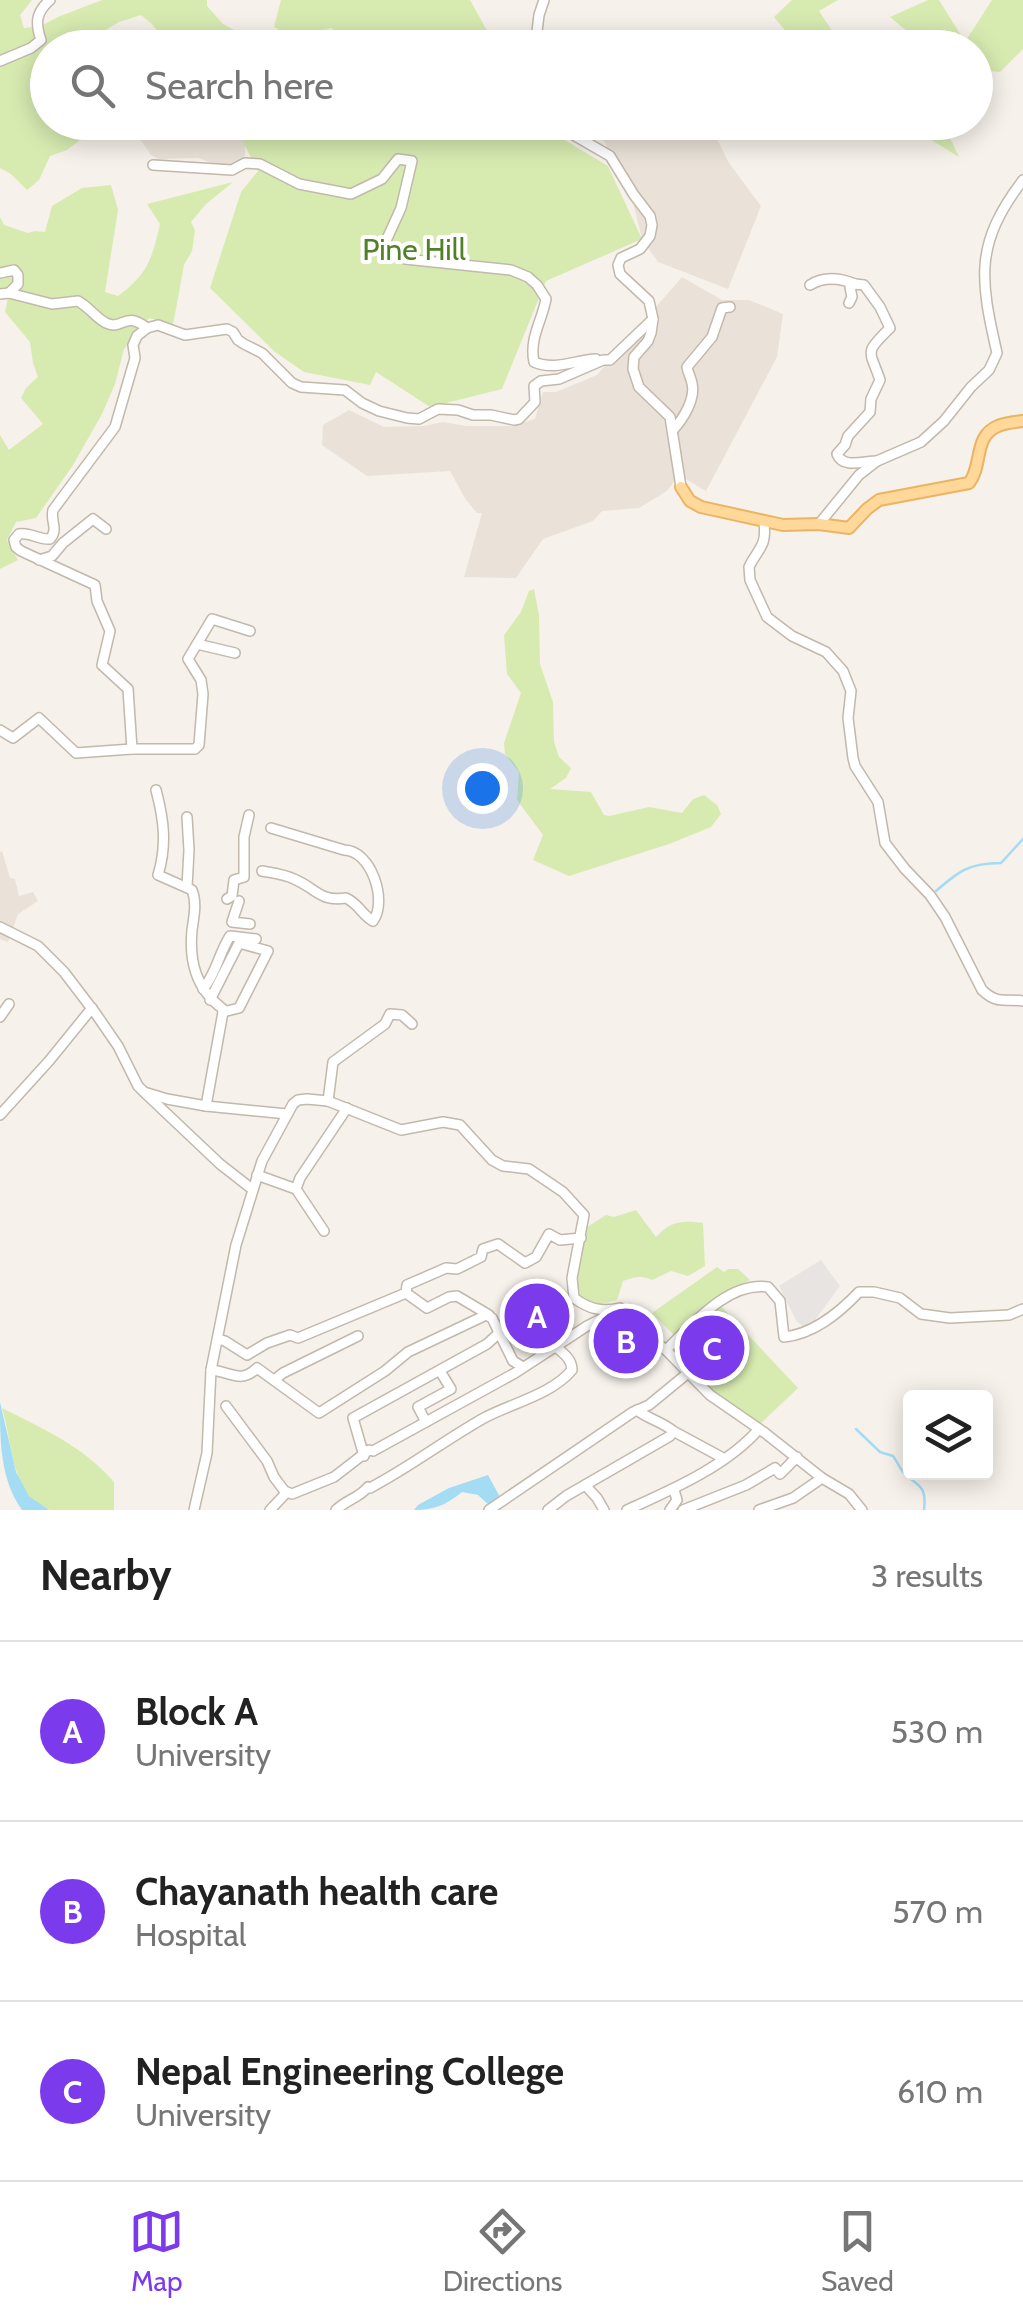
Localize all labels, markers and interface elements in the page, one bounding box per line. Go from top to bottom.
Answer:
search box [30,30,993,140]
icon: search [65,58,120,113]
text: Search here [145,62,334,109]
park label: Pine Hill [362,231,466,268]
your location [457,763,508,814]
pin: A [504,1278,570,1354]
pin: B [594,1304,658,1378]
pin: C [680,1310,744,1386]
map controls [903,1390,993,1480]
button: layers [903,1390,993,1480]
text: Nearby [40,1549,172,1601]
text: 3 results [871,1556,983,1595]
text: Block A [135,1688,258,1735]
text: A [62,1712,83,1751]
text: 530 m [891,1712,983,1751]
text: University [135,1735,271,1774]
text: Chayanath health care [135,1868,498,1915]
text: B [62,1892,83,1931]
text: 570 m [892,1892,983,1931]
text: Hospital [135,1915,246,1954]
text: Nepal Engineering College [135,2048,564,2095]
text: C [63,2072,82,2111]
text: 610 m [897,2072,983,2111]
text: University [135,2095,271,2134]
tab: Map [129,2204,184,2298]
tab: Directions [443,2204,562,2298]
tab: Saved [821,2204,894,2298]

